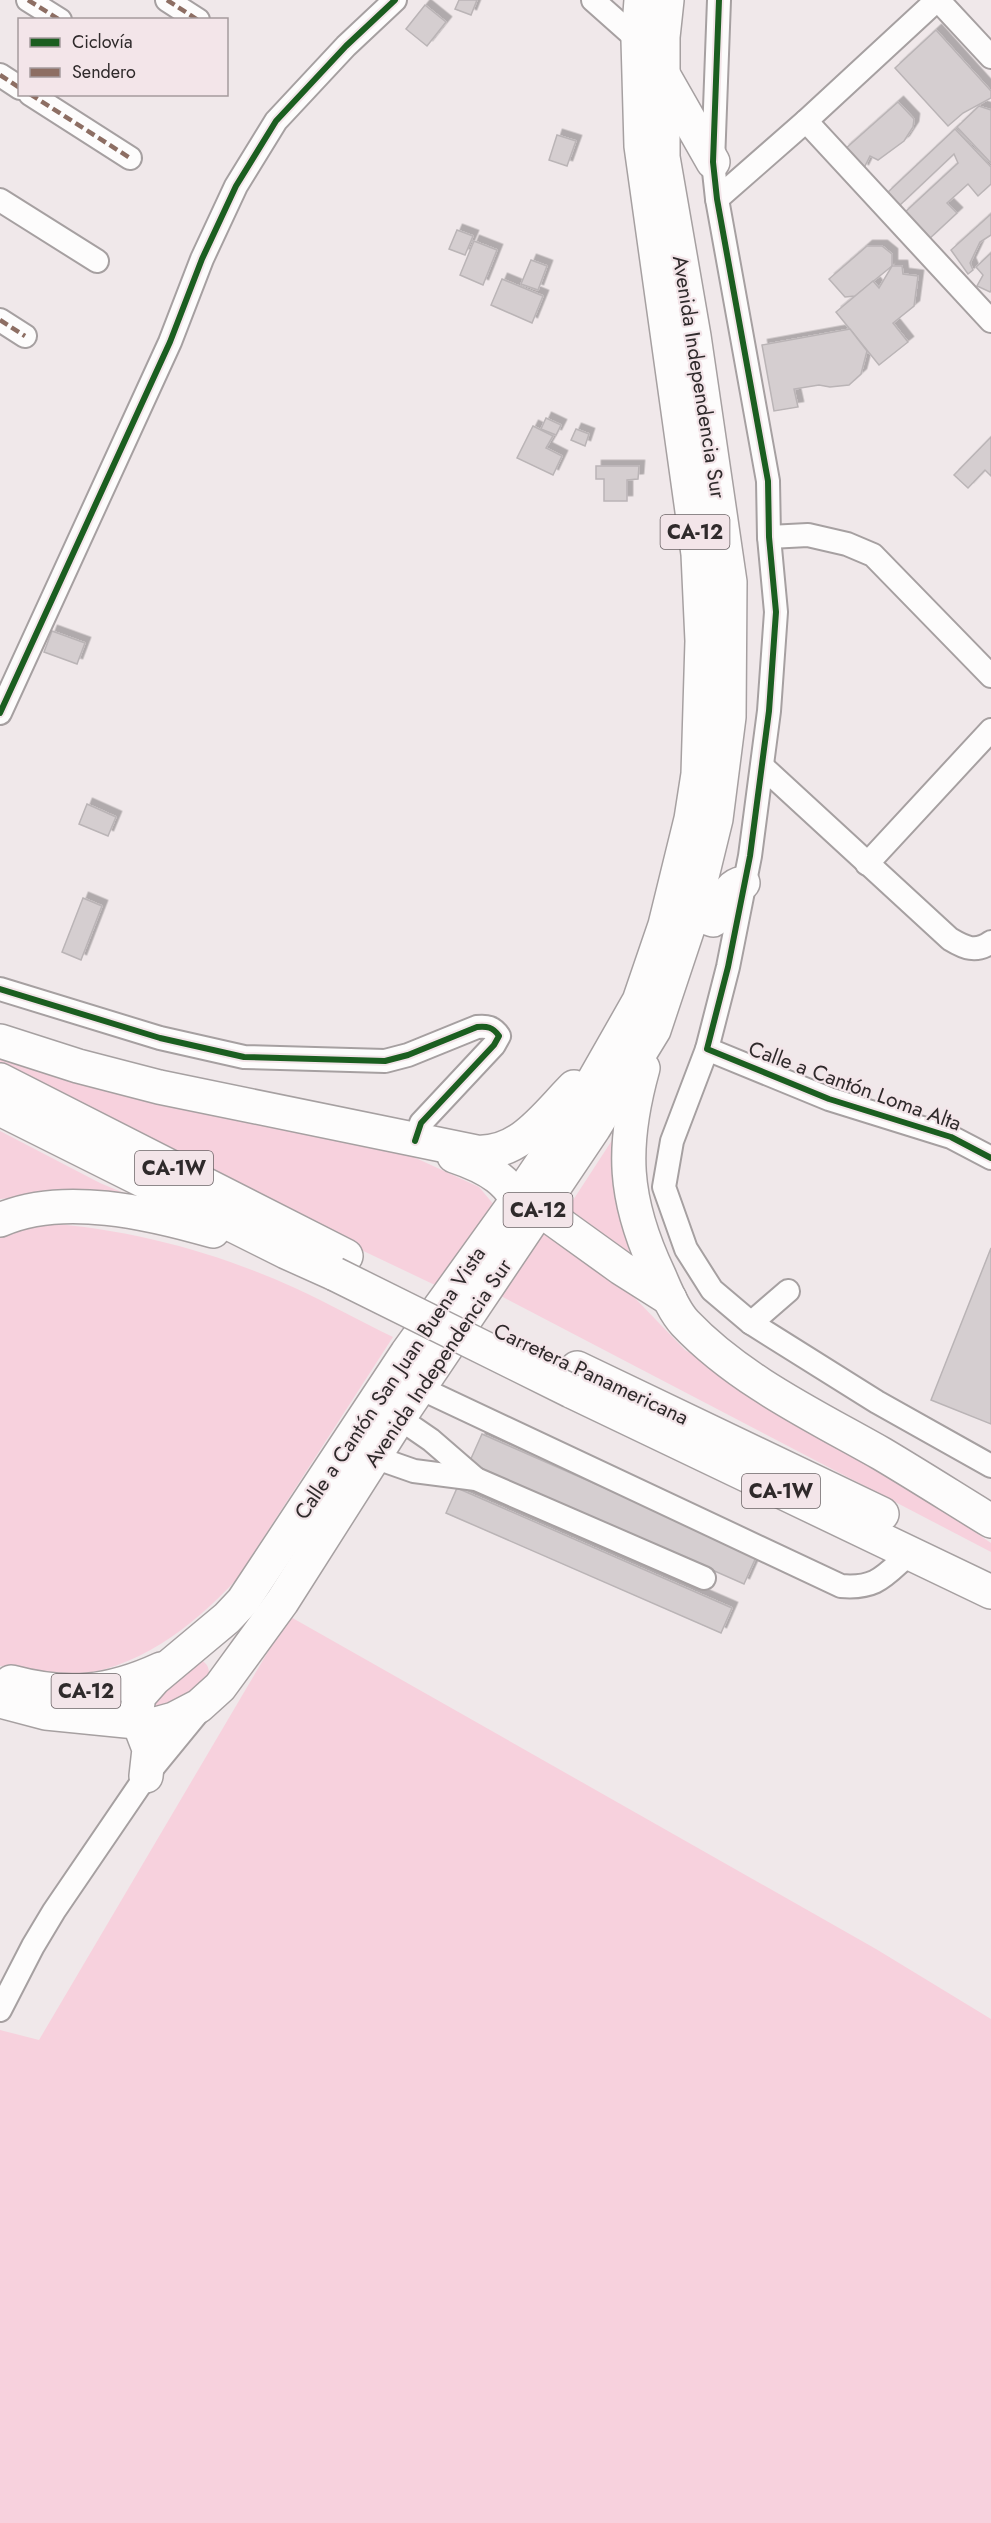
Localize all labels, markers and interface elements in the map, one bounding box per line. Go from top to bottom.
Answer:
legend [18,18,228,96]
text: Ciclovía [72,29,133,55]
text: Sendero [72,59,136,85]
street label: Avenida Independencia Sur [665,253,733,501]
road number: CA-12 [660,515,730,549]
street label: Calle a Cantón Loma Alta [744,1034,966,1138]
road number: CA-1W [135,1151,213,1185]
road number: CA-12 [504,1193,572,1227]
street label: Calle a Cantón San Juan Buena Vista [287,1241,493,1525]
street label: Avenida Independencia Sur [357,1252,520,1473]
street label: Carretera Panamericana [489,1316,693,1432]
road number: CA-1W [742,1474,820,1508]
road number: CA-12 [52,1674,121,1708]

